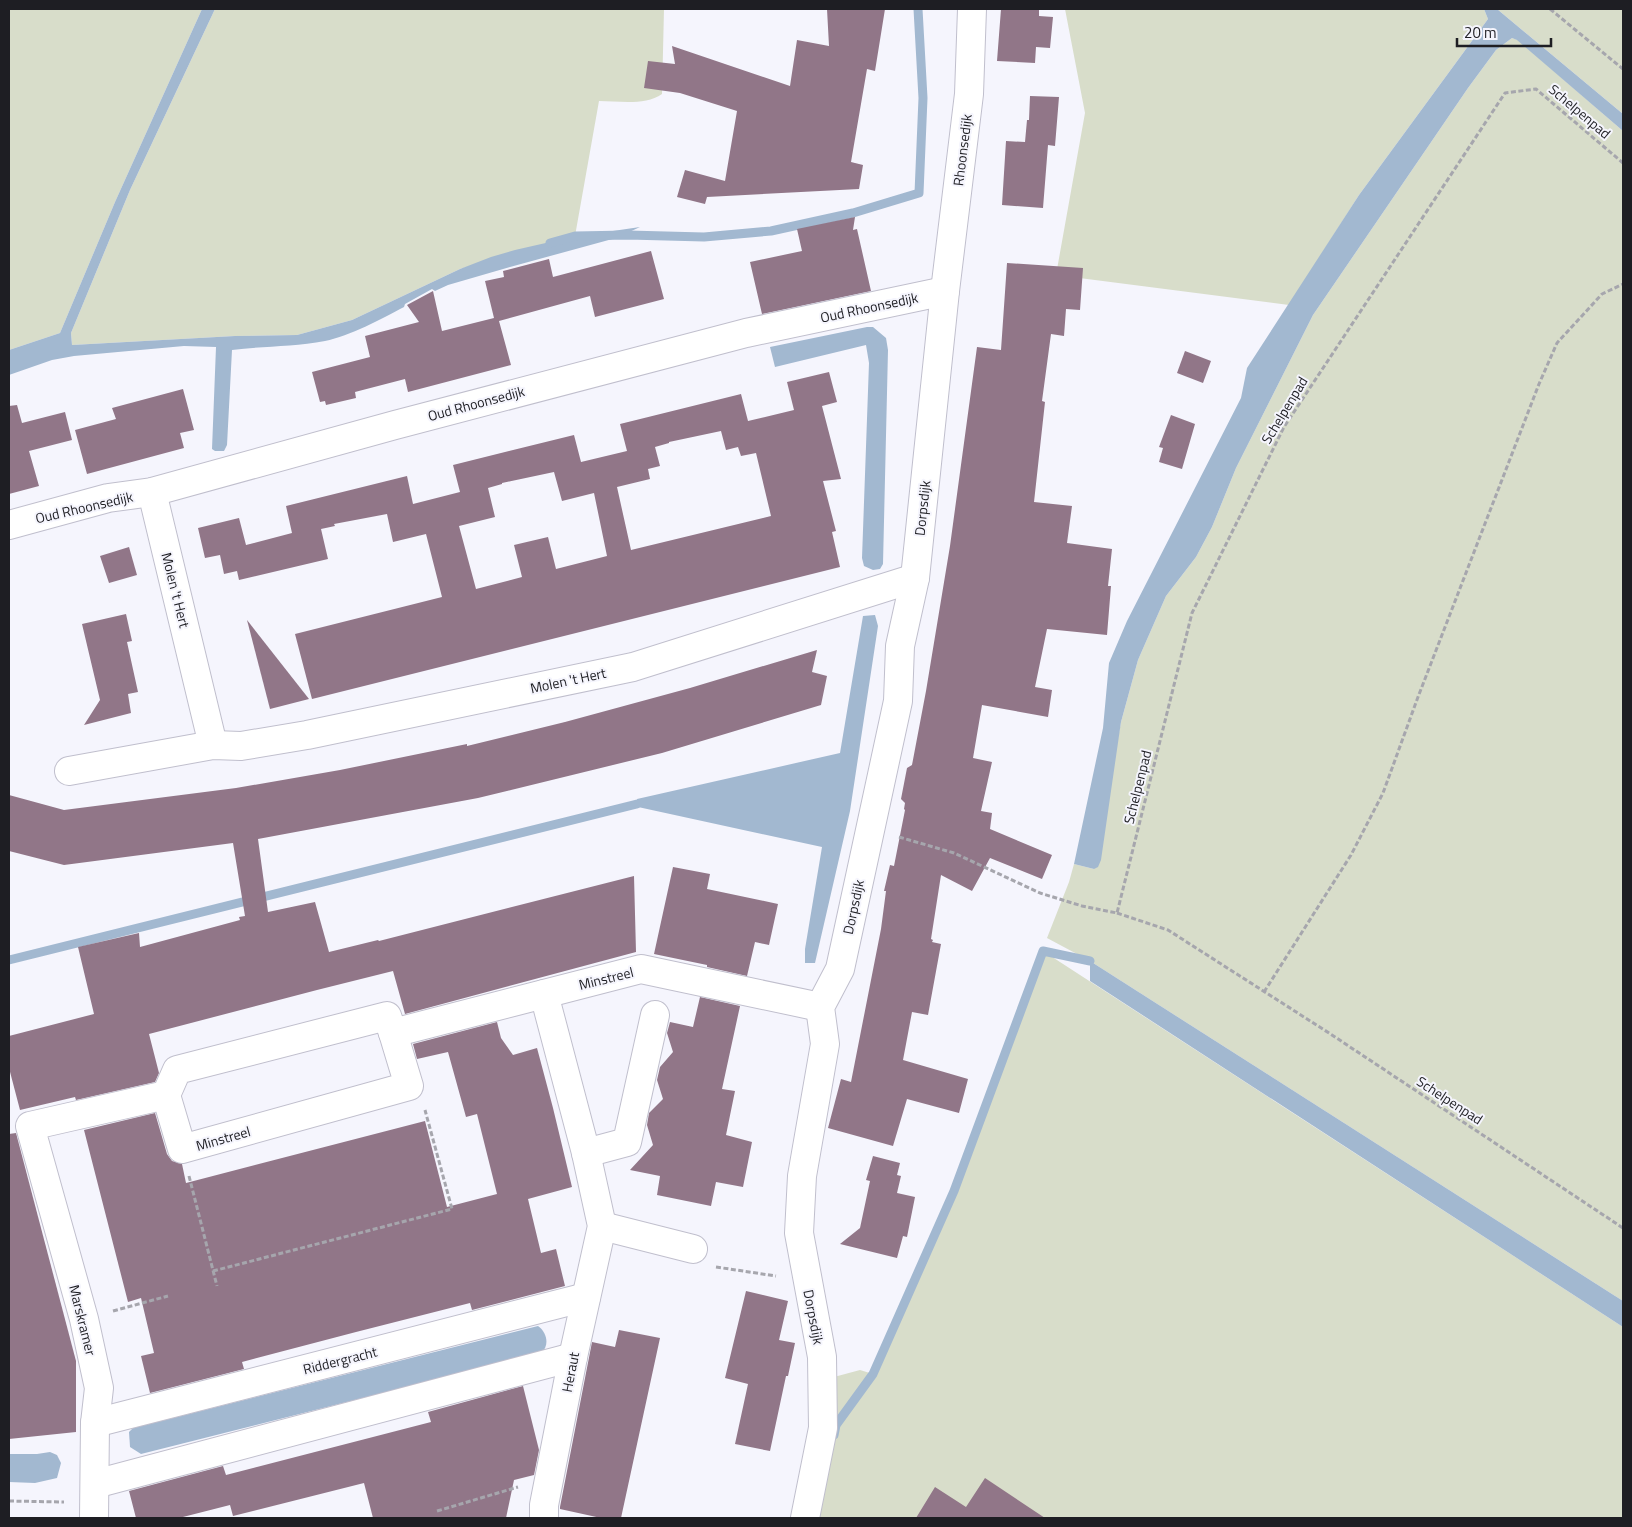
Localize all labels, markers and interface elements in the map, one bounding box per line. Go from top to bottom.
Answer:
scale bar [1457,15,1551,47]
text: 20 m [1464,21,1497,44]
street label: Schelpenpad [1544,79,1616,143]
street label: Rhoonsedijk [947,113,977,187]
street label: Oud Rhoonsedijk [818,286,920,328]
street label: Schelpenpad [1256,372,1312,448]
street label: Oud Rhoonsedijk [425,380,527,426]
street label: Dorpsdijk [909,479,935,537]
street label: Oud Rhoonsedijk [33,486,135,528]
street label: Molen 't Hert [156,550,196,630]
street label: Molen 't Hert [528,662,608,698]
street label: Schelpenpad [1118,748,1156,826]
street label: Dorpsdijk [837,877,869,936]
street label: Minstreel [576,961,636,995]
street label: Schelpenpad [1413,1071,1487,1129]
street label: Minstreel [193,1120,253,1156]
street label: Marskramer [64,1282,102,1358]
street label: Dorpsdijk [798,1288,830,1346]
street label: Riddergracht [301,1341,379,1379]
street label: Heraut [556,1350,584,1394]

